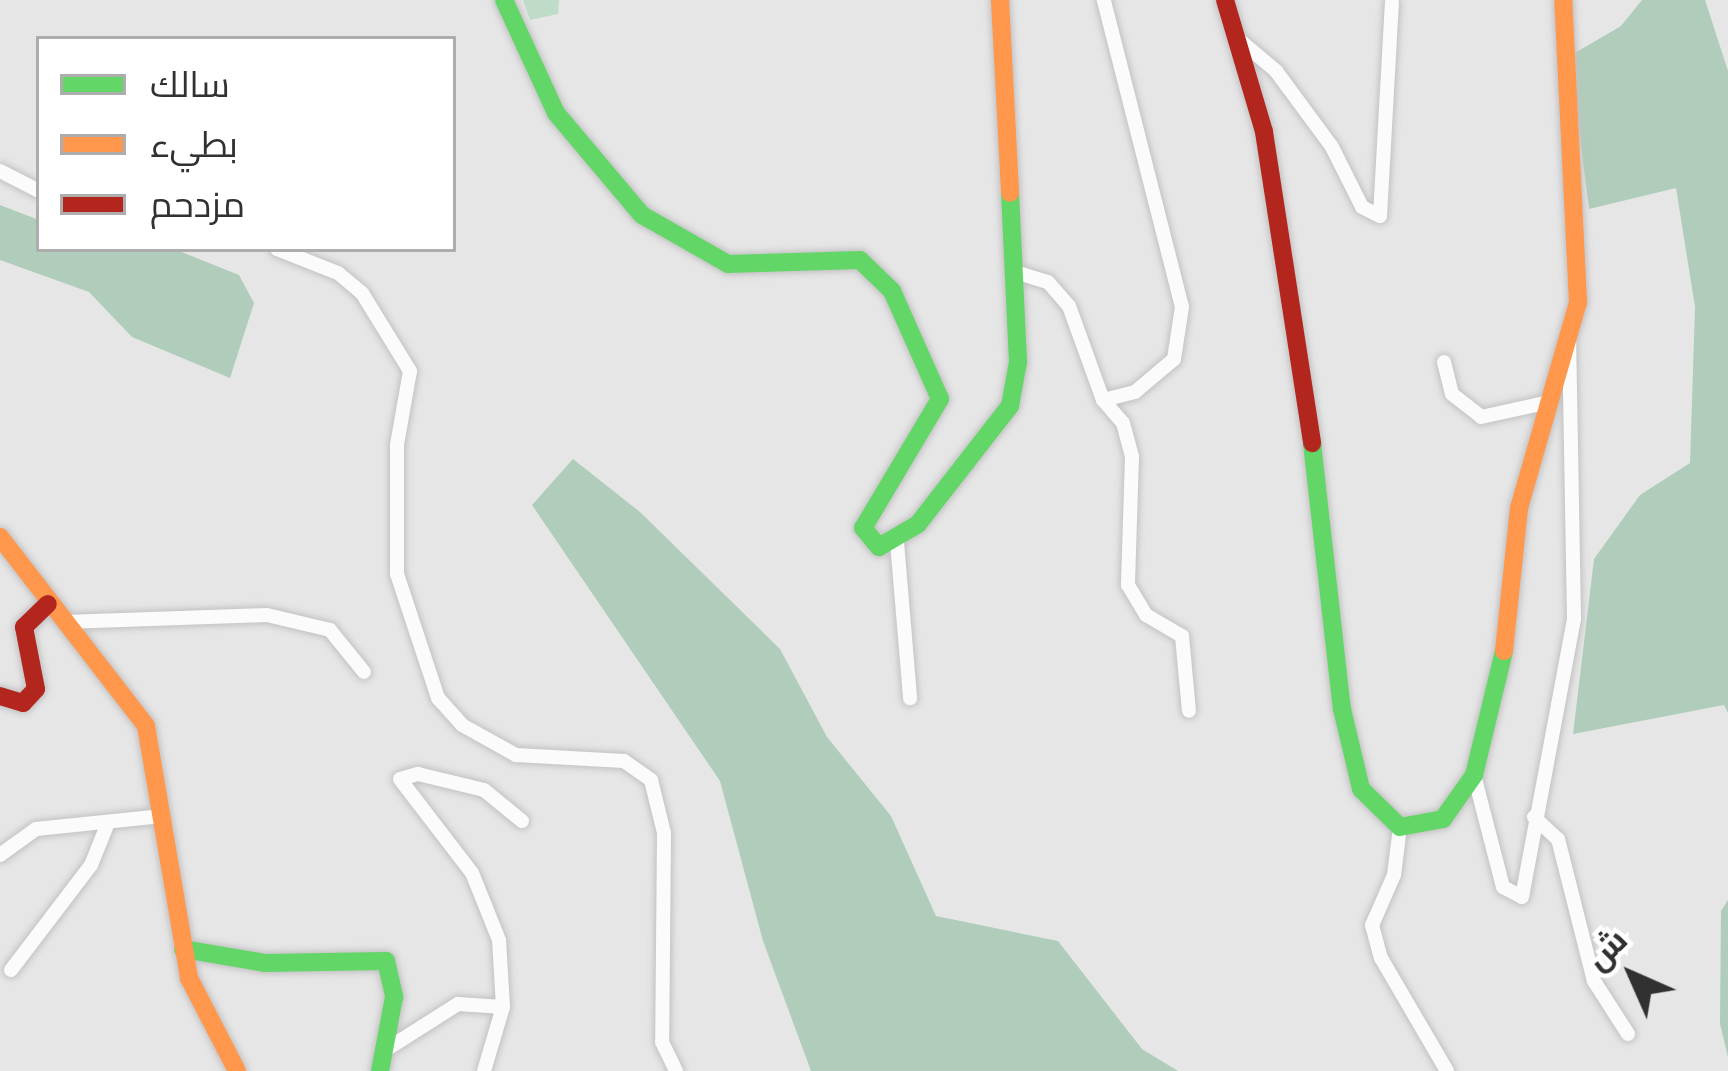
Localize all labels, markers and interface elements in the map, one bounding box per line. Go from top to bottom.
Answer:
legend [36,36,456,252]
text: سالك [150,64,230,106]
text: بطيء [150,124,238,166]
text: مزدحم [150,184,245,226]
north arrow [1572,915,1692,1035]
text: ش [1578,921,1635,978]

